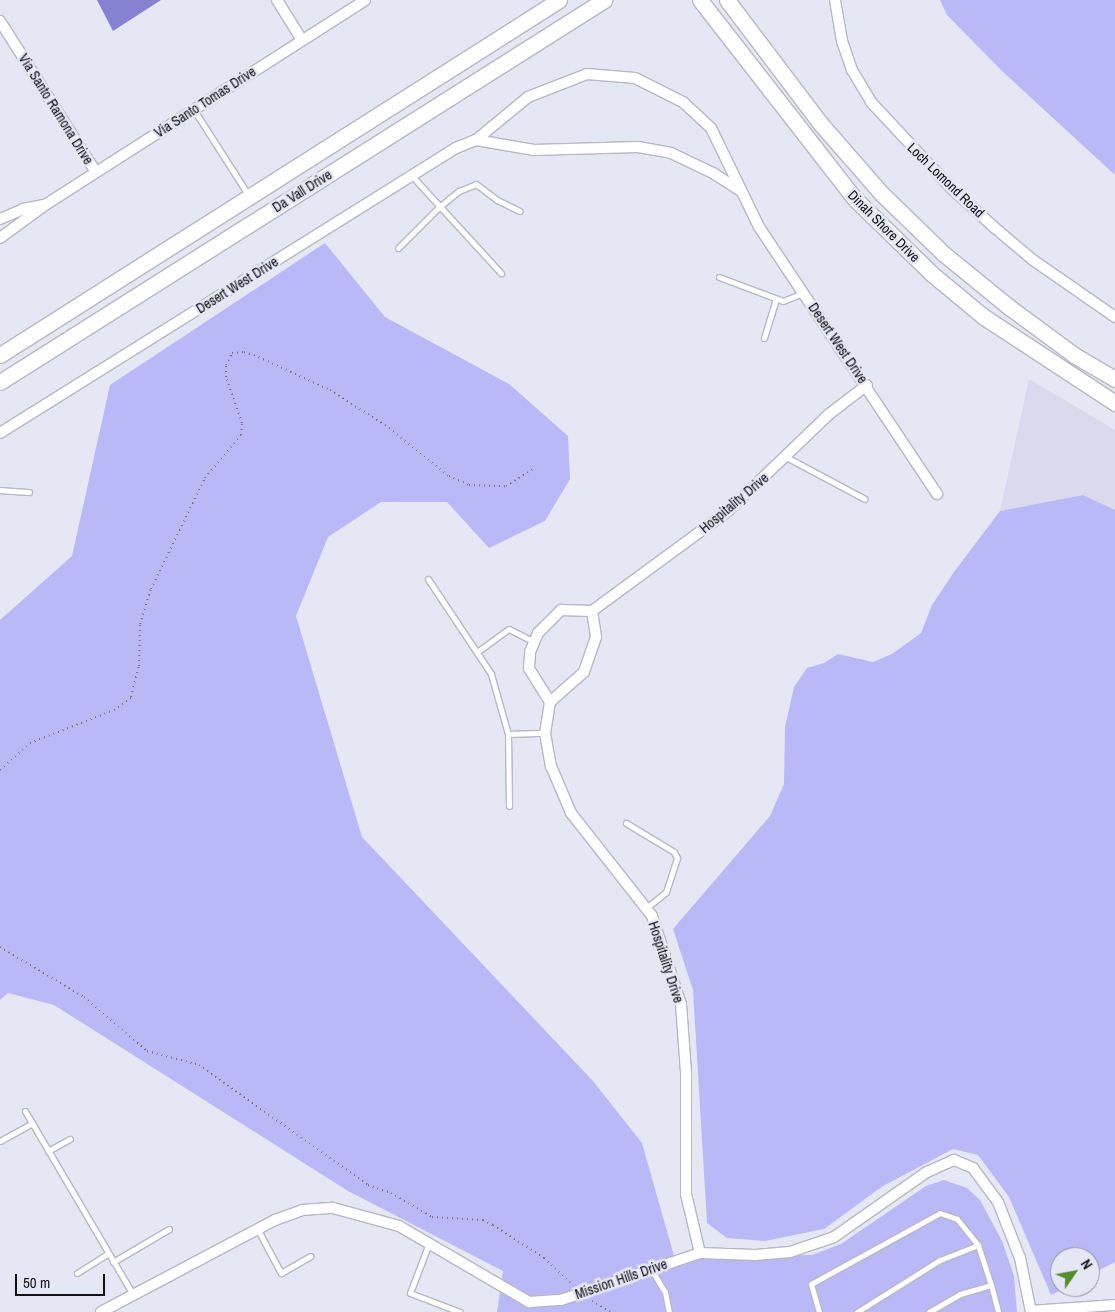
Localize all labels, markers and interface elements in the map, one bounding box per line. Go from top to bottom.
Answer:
street label: Via Santo Ramona Drive [15,51,97,167]
street label: Via Santo Tomas Drive [151,63,259,141]
street label: Loch Lomond Road [904,139,988,221]
street label: Da Vall Drive [269,166,335,216]
street label: Dinah Shore Drive [844,186,924,266]
street label: Desert West Drive [193,253,281,317]
street label: Desert West Drive [805,300,871,386]
street label: Hospitality Drive [696,469,772,537]
street label: Hospitality Drive [645,919,687,1005]
north arrow [1050,1247,1100,1297]
street label: Mission Hills Drive [573,1255,669,1303]
text: N [1077,1256,1097,1273]
scale bar [18,1264,108,1296]
text: 50 m [23,1272,50,1293]

